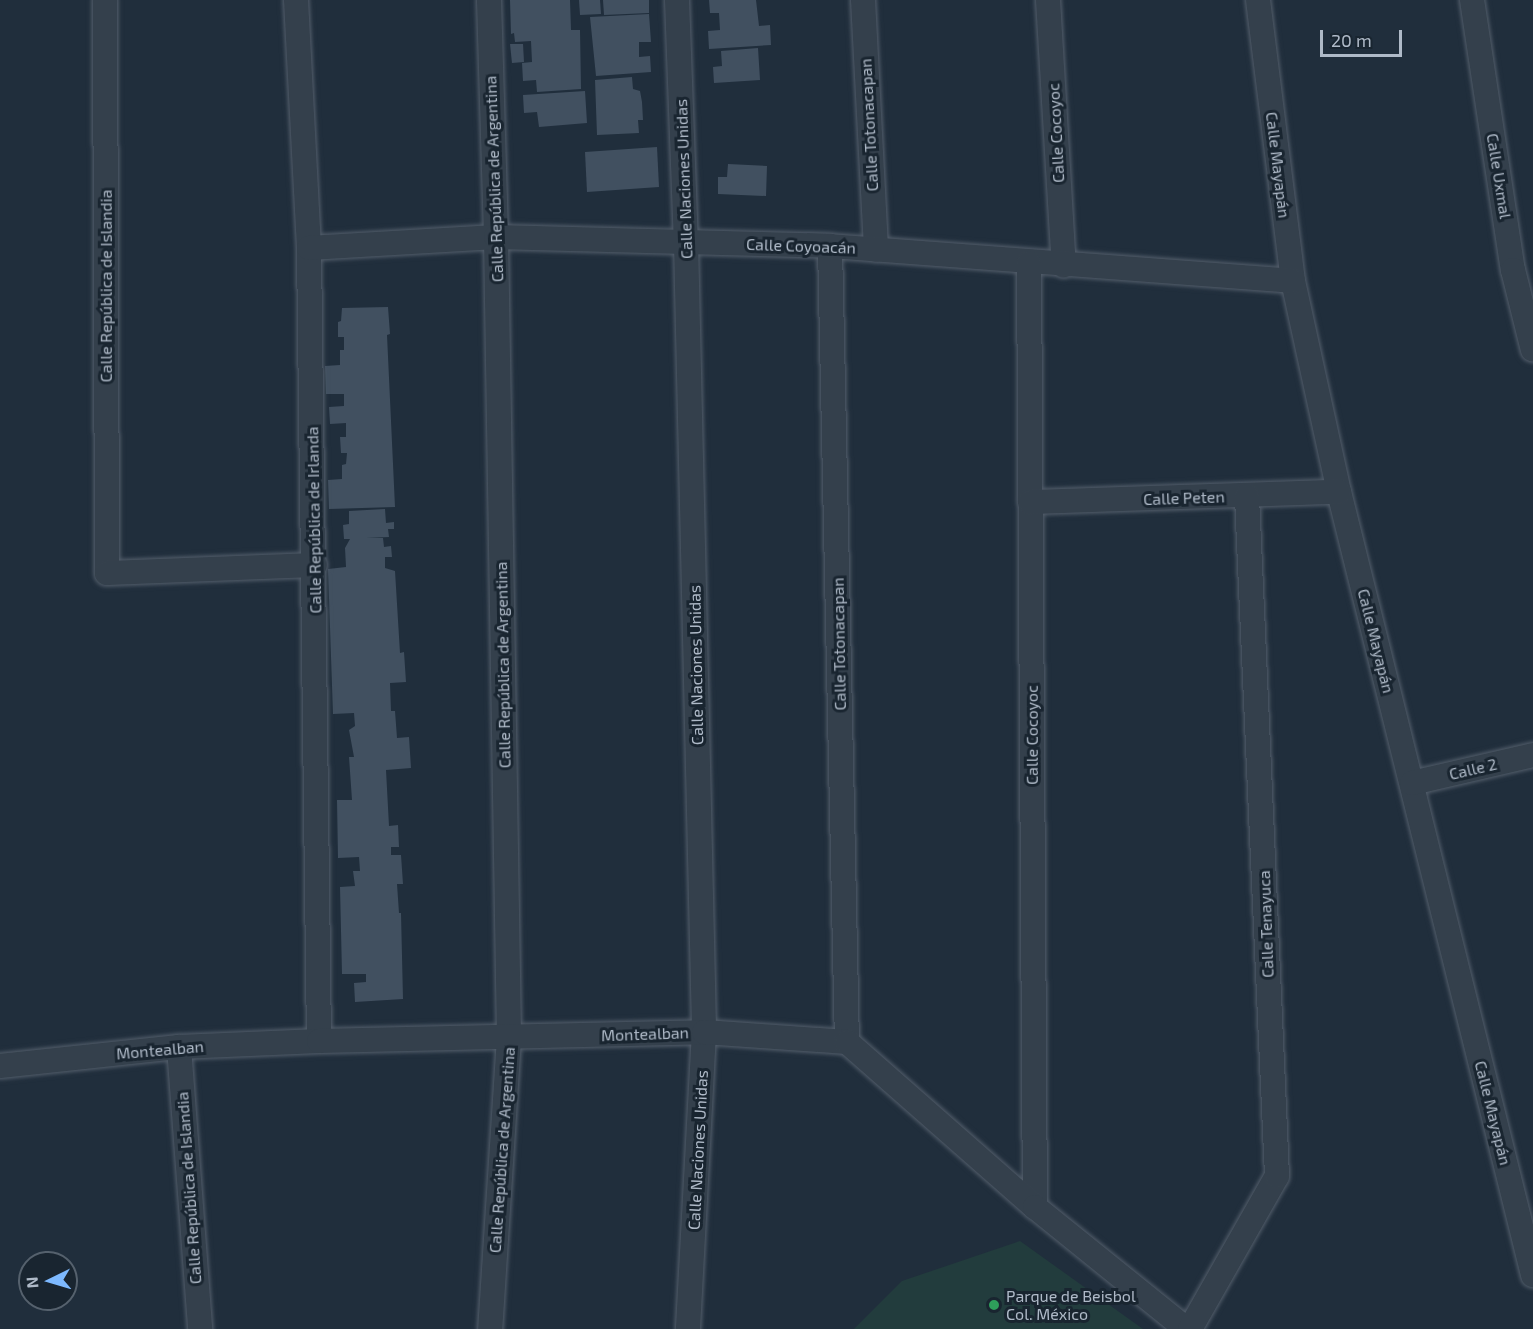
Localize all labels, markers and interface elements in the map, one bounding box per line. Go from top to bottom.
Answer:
scale bar [1323,18,1406,56]
text: 20 m [1331,29,1372,51]
street label: Calle Totonacapan [856,58,882,192]
street label: Calle República de Argentina [481,75,507,283]
street label: Calle Cocoyoc [1044,83,1068,183]
street label: Calle Naciones Unidas [672,99,696,259]
street label: Calle Mayapán [1262,111,1294,219]
street label: Calle Uxmal [1483,132,1515,220]
street label: Calle República de Islandia [96,190,116,382]
street label: Calle Coyoacán [746,234,856,258]
street label: Calle República de Irlanda [303,426,325,614]
street label: Calle Peten [1143,487,1225,509]
street label: Calle República de Argentina [492,561,514,769]
street label: Calle Totonacapan [828,577,850,711]
street label: Calle Naciones Unidas [685,585,707,745]
street label: Calle Mayapán [1354,587,1398,695]
street label: Calle Cocoyoc [1022,685,1042,785]
street label: Calle 2 [1447,754,1499,784]
street label: Calle Tenayuca [1255,870,1277,978]
street label: Montealban [601,1023,689,1045]
street label: Montealban [115,1037,205,1063]
street label: Calle República de Argentina [485,1046,519,1254]
street label: Calle Mayapán [1471,1059,1515,1167]
street label: Calle Naciones Unidas [684,1070,712,1230]
street label: Calle República de Islandia [173,1091,205,1285]
north arrow [18,1251,78,1311]
text: N [22,1276,42,1289]
place label: Parque de Beisbol Col. México [1006,1286,1136,1324]
marker: Parque de Beisbol Col. México [987,1298,1001,1312]

